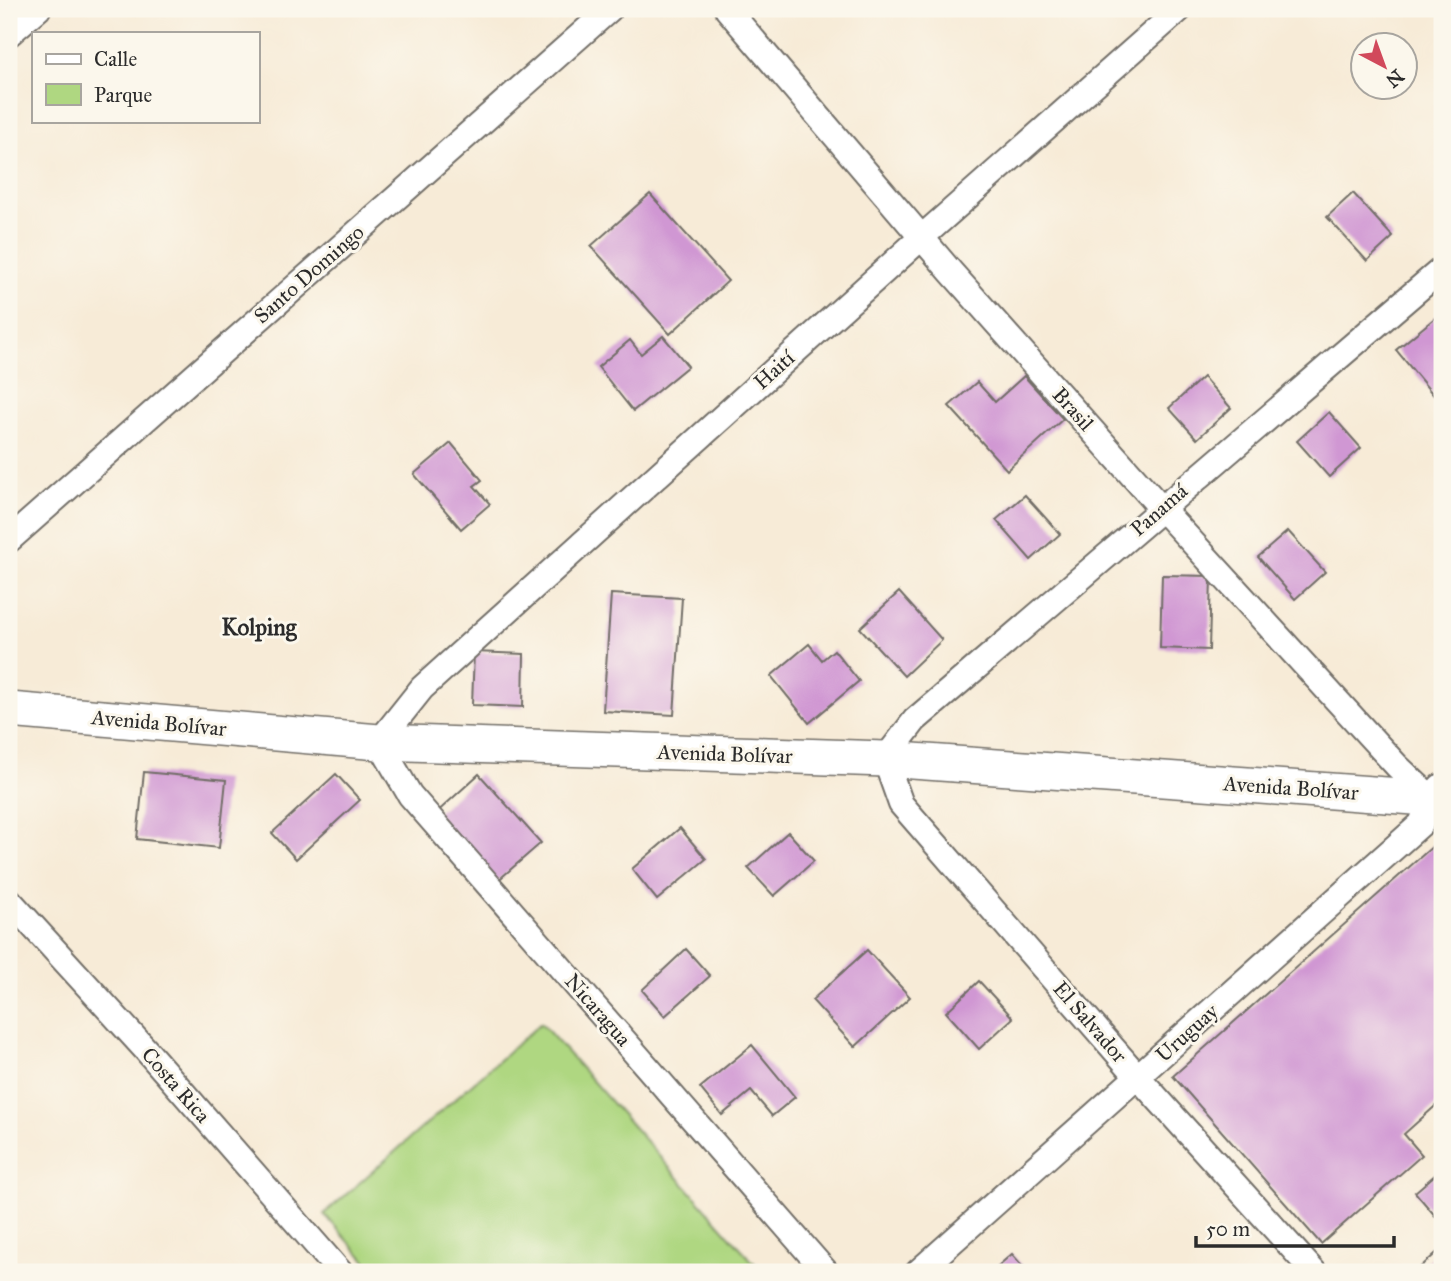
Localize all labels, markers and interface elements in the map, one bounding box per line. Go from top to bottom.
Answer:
legend [32,32,259,122]
north arrow [1350,32,1420,102]
text: Calle [94,46,137,72]
text: N [1381,64,1408,92]
text: Parque [94,82,153,108]
street label: Santo Domingo [249,219,370,329]
street label: Haití [748,344,801,395]
street label: Brasil [1047,382,1099,436]
street label: Panamá [1125,478,1193,542]
district label: Kolping [222,613,298,642]
street label: Avenida Bolívar [89,704,228,742]
street label: Avenida Bolívar [656,739,793,769]
street label: Avenida Bolívar [1222,770,1360,806]
street label: Nicaragua [559,968,637,1052]
street label: El Salvador [1048,976,1133,1068]
street label: Uruguay [1150,998,1224,1068]
street label: Costa Rica [136,1042,216,1128]
scale bar [1196,1204,1393,1248]
text: 50 m [1206,1216,1251,1242]

